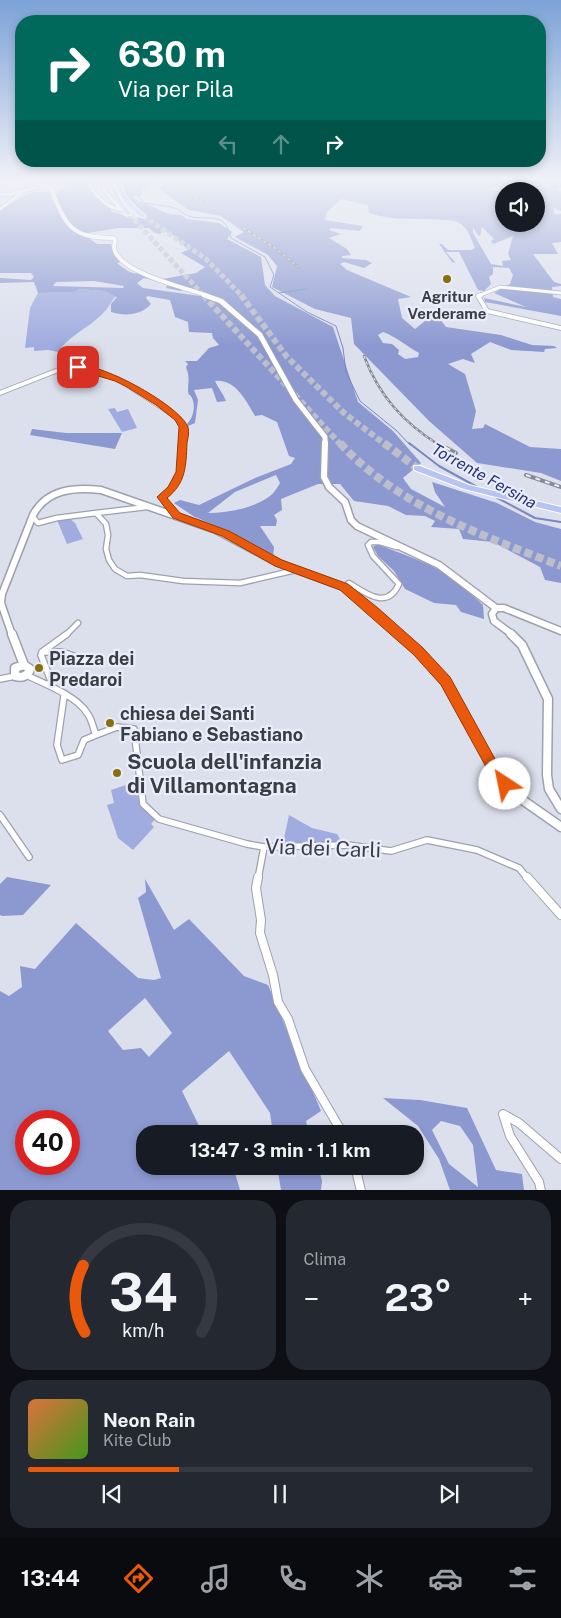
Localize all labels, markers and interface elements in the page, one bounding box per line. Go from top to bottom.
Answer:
text: 630 m [118,34,226,75]
icon: right [35,35,100,100]
text: Via per Pila [118,76,234,102]
icon: left [214,130,242,158]
icon: ahead [267,130,295,158]
icon: right [320,130,348,158]
map controls [495,182,545,232]
button: sound [495,182,545,232]
marker: Agritur Verderame [441,273,453,285]
place label: Agritur Verderame [408,288,486,322]
pin [57,346,99,388]
icon: arrive [64,353,92,381]
water label: Torrente Fersina [428,439,540,513]
place label: Piazza dei Predaroi [49,648,134,690]
marker: Piazza dei Predaroi [33,662,45,674]
place label: chiesa dei Santi Fabiano e Sebastiano [120,703,303,745]
marker: chiesa dei Santi Fabiano e Sebastiano [104,717,116,729]
place label: Scuola dell'infanzia di Villamontagna [127,749,322,798]
position arrow [478,757,530,809]
marker: Scuola dell'infanzia di Villamontagna [111,767,123,779]
street label: Via dei Carli [265,833,381,863]
speed limit sign: 40 [15,1110,80,1175]
text: 13:47 · 3 min · 1.1 km [189,1139,371,1161]
text: Clima [304,1250,346,1269]
text: 34 [108,1262,177,1323]
text: 23° [385,1275,452,1320]
text: − [304,1282,319,1315]
text: + [517,1282,533,1315]
text: km/h [122,1320,164,1341]
text: Neon Rain [103,1409,195,1431]
text: Kite Club [103,1431,171,1450]
icon: previous [98,1480,126,1508]
icon: pause [266,1480,294,1508]
icon: next [435,1480,463,1508]
icon: directions [121,1561,156,1596]
icon: music [198,1561,233,1596]
icon: phone [275,1561,310,1596]
icon: climate [352,1561,387,1596]
icon: car [428,1561,463,1596]
icon: filters [505,1561,540,1596]
text: 13:44 [21,1565,80,1591]

